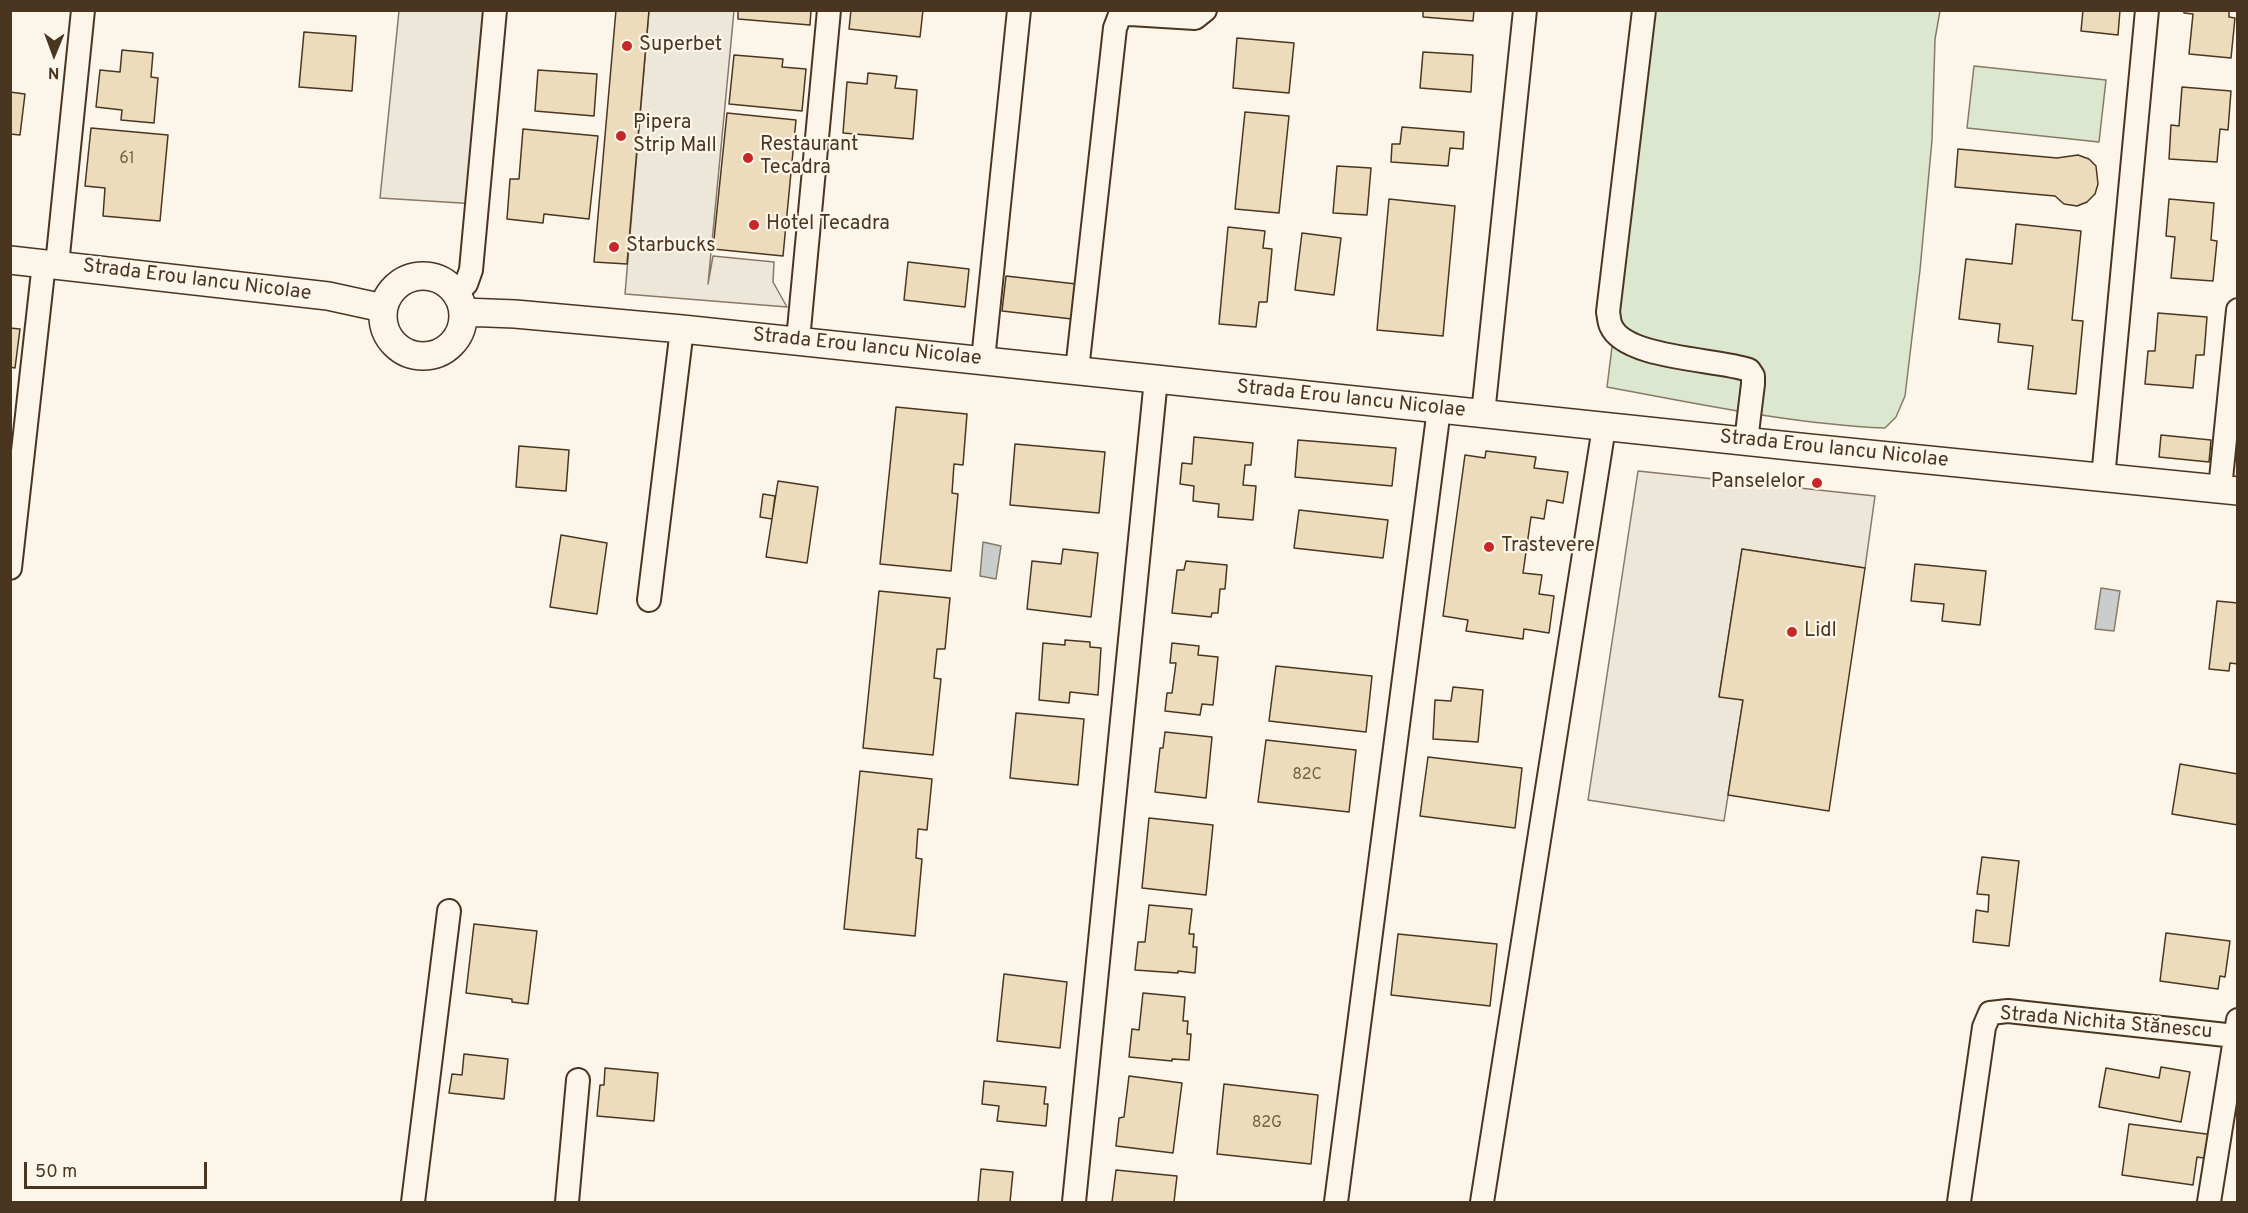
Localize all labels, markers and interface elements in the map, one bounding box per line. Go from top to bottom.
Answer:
north arrow [24,24,84,84]
place label: Superbet [639,34,722,58]
marker: Superbet [620,39,634,53]
text: N [48,62,60,82]
place label: Pipera Strip Mall [633,112,717,159]
marker: Pipera Strip Mall [614,129,628,143]
place label: Restaurant Tecadra [760,134,858,181]
house number: 61 [119,150,135,170]
marker: Restaurant Tecadra [741,151,755,165]
place label: Hotel Tecadra [766,213,890,237]
marker: Hotel Tecadra [747,218,761,232]
place label: Starbucks [626,235,716,259]
marker: Starbucks [607,240,621,254]
street label: Strada Erou Iancu Nicolae [81,255,313,307]
street label: Strada Erou Iancu Nicolae [751,324,983,372]
street label: Strada Erou Iancu Nicolae [1235,376,1467,424]
street label: Strada Erou Iancu Nicolae [1718,426,1950,474]
place label: Panselelor [1711,471,1805,495]
marker: Panselelor [1810,476,1824,490]
place label: Trastevere [1501,535,1595,559]
marker: Trastevere [1482,540,1496,554]
place label: Lidl [1804,620,1837,644]
marker: Lidl [1785,625,1799,639]
house number: 82C [1292,766,1322,786]
street label: Strada Nichita Stănescu [1999,1003,2213,1045]
house number: 82G [1252,1114,1282,1134]
scale bar [27,1150,210,1188]
text: 50 m [35,1161,77,1184]

